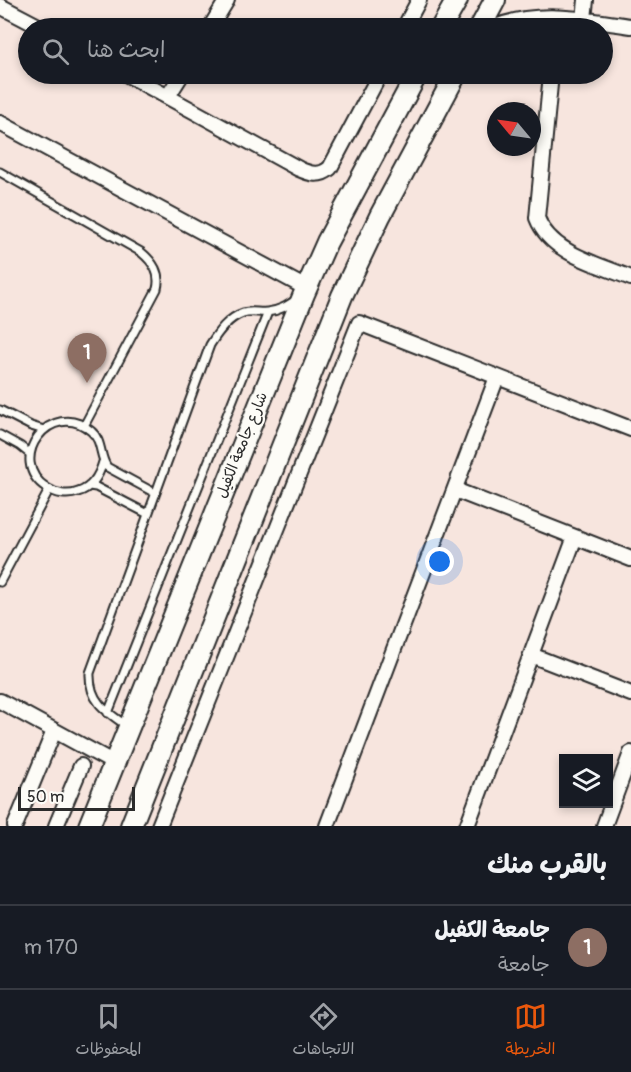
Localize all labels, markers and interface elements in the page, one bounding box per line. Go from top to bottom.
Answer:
search box [18,18,613,84]
icon: search [39,35,72,68]
text: ابحث هنا [87,36,165,64]
north arrow [487,102,541,156]
pin: 1 [68,334,106,383]
street label: شارع جامعة الكفيل [212,389,272,501]
your location [425,547,454,576]
map controls [559,754,613,808]
button: layers [559,754,613,808]
scale bar [18,784,135,812]
text: 50 m [27,787,64,807]
text: بالقرب منك [487,849,607,881]
text: جامعة الكفيل [434,916,550,944]
text: 170 m [24,935,78,960]
text: 1 [584,935,591,960]
text: جامعة [498,952,550,977]
tab: المحفوظات [76,1000,141,1063]
tab: الاتجاهات [293,1000,354,1063]
tab: الخريطة [506,1000,555,1063]

